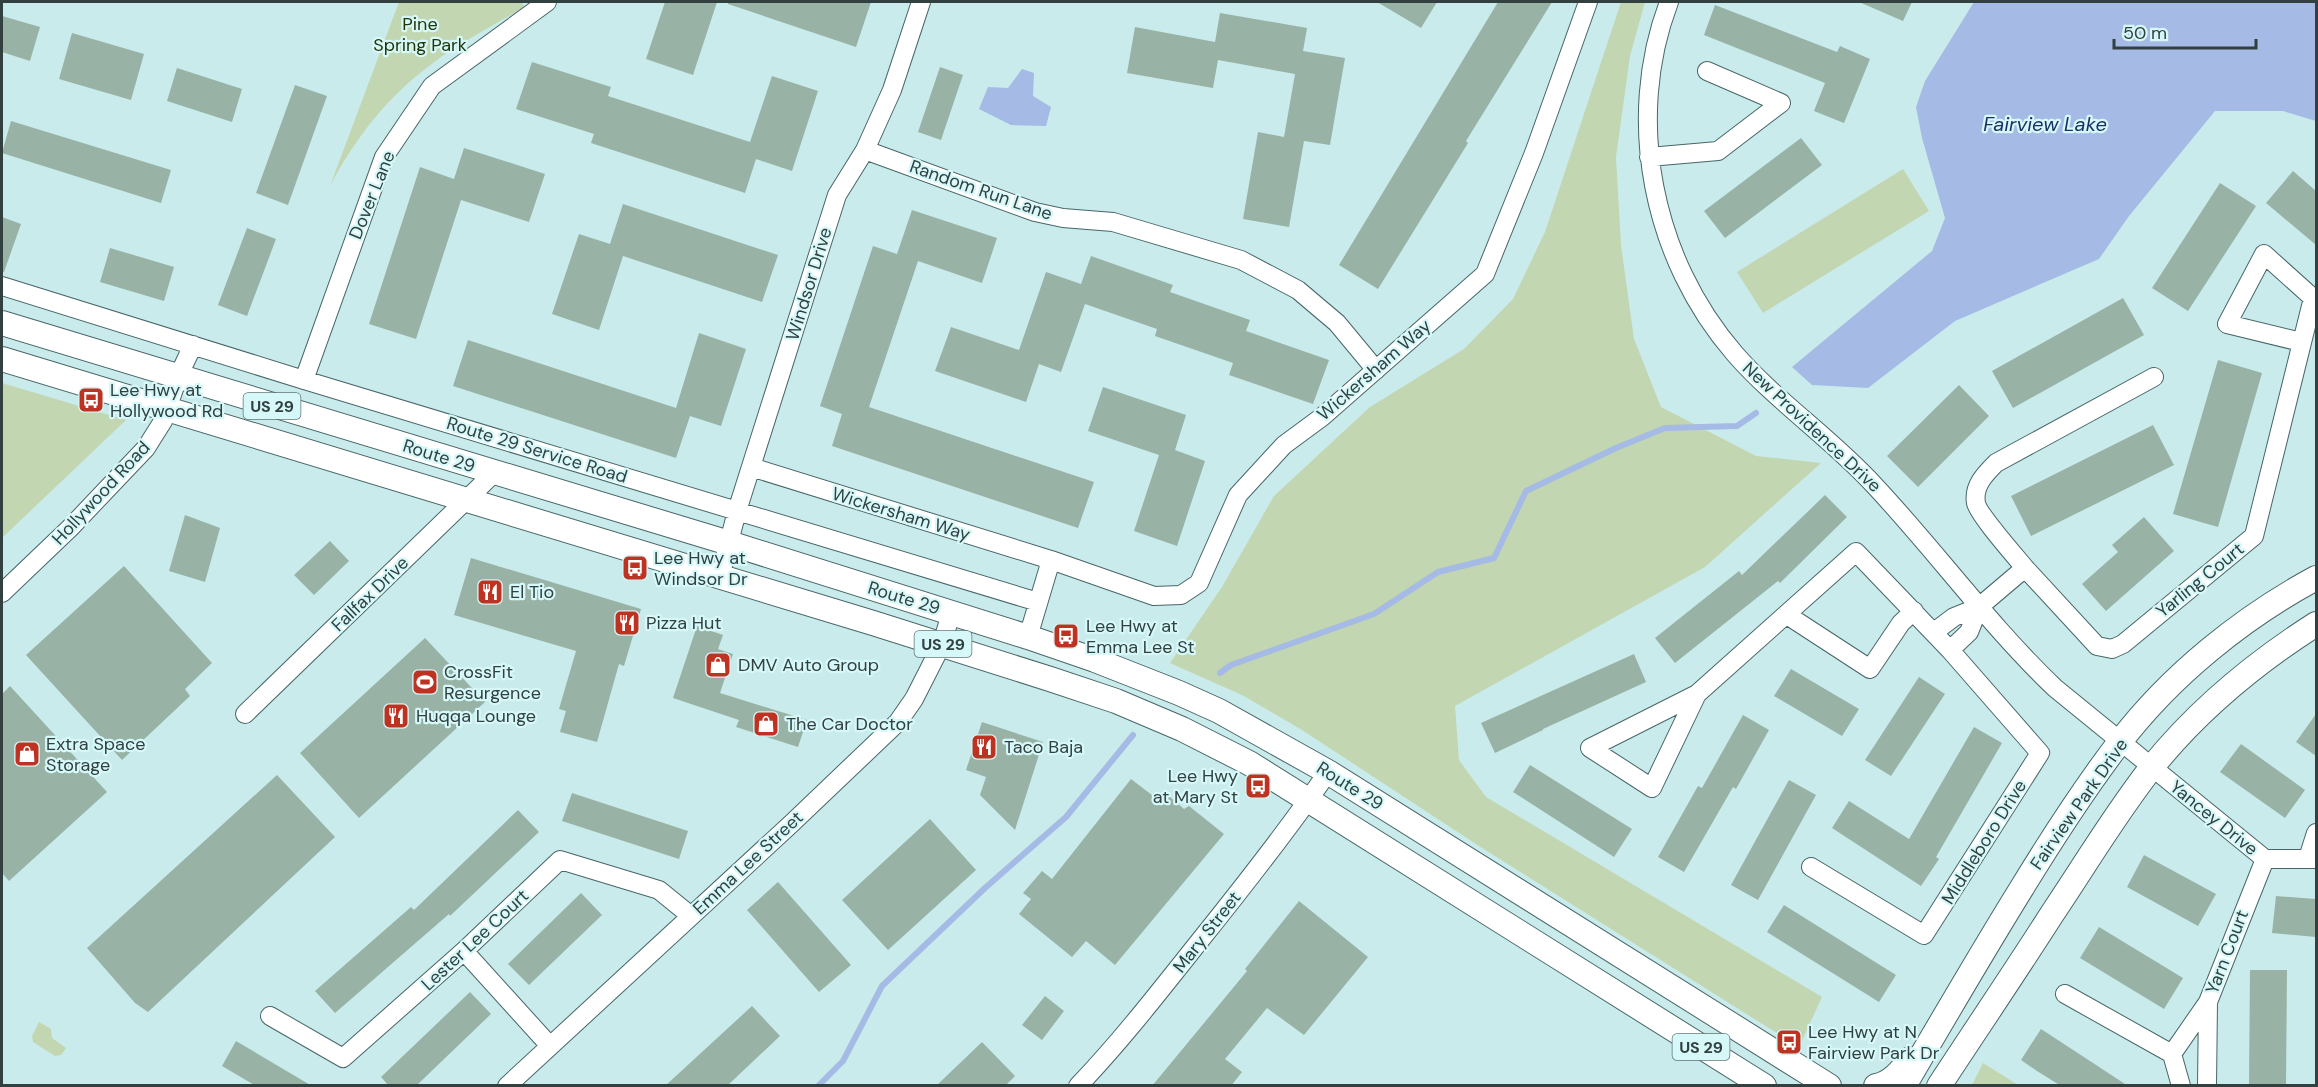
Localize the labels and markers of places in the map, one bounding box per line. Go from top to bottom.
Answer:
place label: Lee Hwy at Hollywood Rd [110,378,223,423]
bus stop icon: Lee Hwy at Hollywood Rd [76,385,106,415]
place label: Lee Hwy at Windsor Dr [654,546,748,591]
bus stop icon: Lee Hwy at Windsor Dr [620,553,650,583]
restaurant icon: El Tio [475,577,505,607]
place label: El Tio [510,580,554,604]
restaurant icon: Pizza Hut [612,608,642,638]
place label: Pizza Hut [646,611,721,635]
place label: Lee Hwy at Emma Lee St [1086,614,1195,659]
bus stop icon: Lee Hwy at Emma Lee St [1051,621,1081,651]
shop icon: DMV Auto Group [703,650,733,680]
place label: DMV Auto Group [738,653,879,677]
place label: CrossFit Resurgence [444,660,541,705]
sports icon: CrossFit Resurgence [410,667,440,697]
restaurant icon: Huqqa Lounge [381,701,411,731]
place label: Huqqa Lounge [416,704,536,728]
shop icon: The Car Doctor [751,709,781,739]
place label: The Car Doctor [786,712,913,736]
place label: Extra Space Storage [46,732,145,777]
restaurant icon: Taco Baja [969,732,999,762]
place label: Taco Baja [1004,735,1083,759]
shop icon: Extra Space Storage [12,739,42,769]
place label: Lee Hwy at Mary St [1153,764,1238,809]
bus stop icon: Lee Hwy at Mary St [1243,771,1273,801]
place label: Lee Hwy at N Fairview Park Dr [1808,1020,1940,1065]
bus stop icon: Lee Hwy at N Fairview Park Dr [1774,1027,1804,1057]

